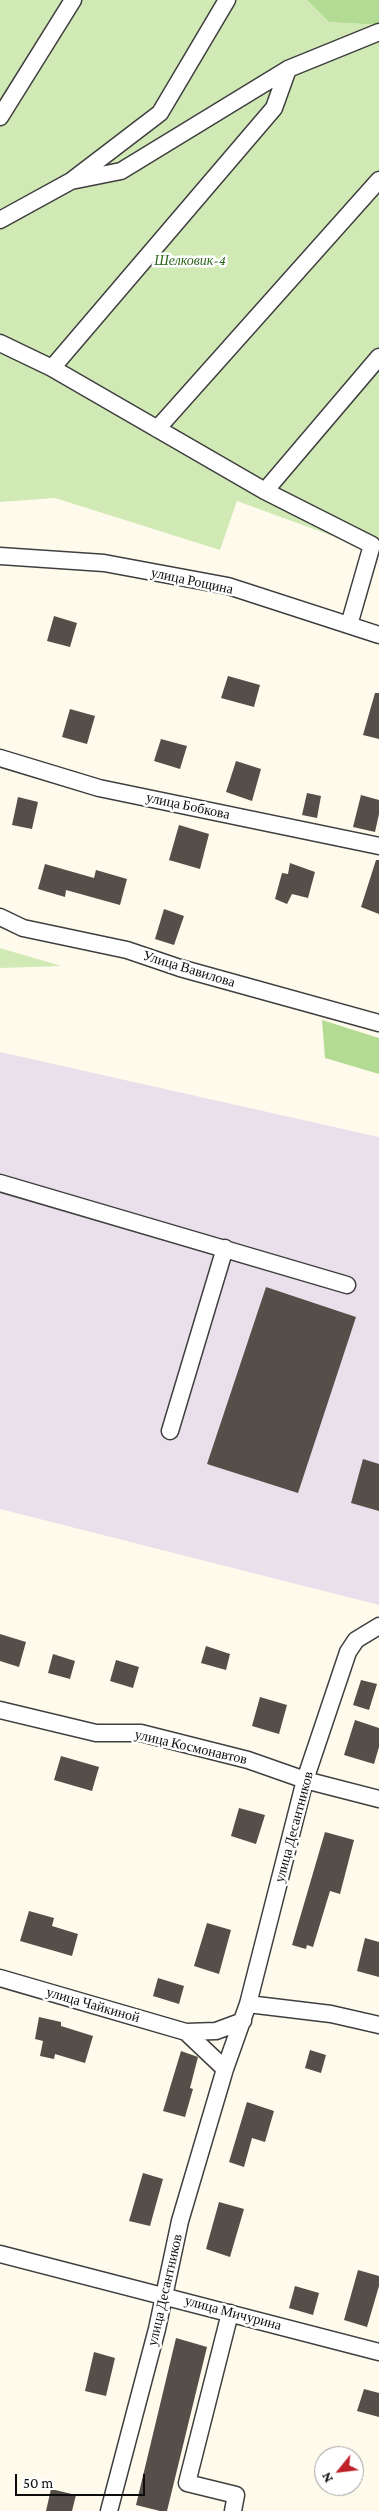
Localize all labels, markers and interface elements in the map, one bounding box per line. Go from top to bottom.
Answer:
park label: Шелковик-4 [154,253,226,269]
street label: улица Рощина [149,564,235,598]
street label: улица Бобкова [145,789,231,823]
street label: Улица Вавилова [141,947,237,991]
street label: улица Космонавтов [133,1726,249,1768]
street label: улица Десантников [271,1770,317,1884]
street label: улица Чайкиной [44,1984,142,2026]
street label: улица Десантников [144,2232,186,2348]
street label: улица Мичурина [183,2292,283,2334]
north arrow [314,2446,364,2496]
scale bar [18,2464,148,2496]
text: N [317,2470,336,2486]
text: 50 m [23,2475,53,2491]

